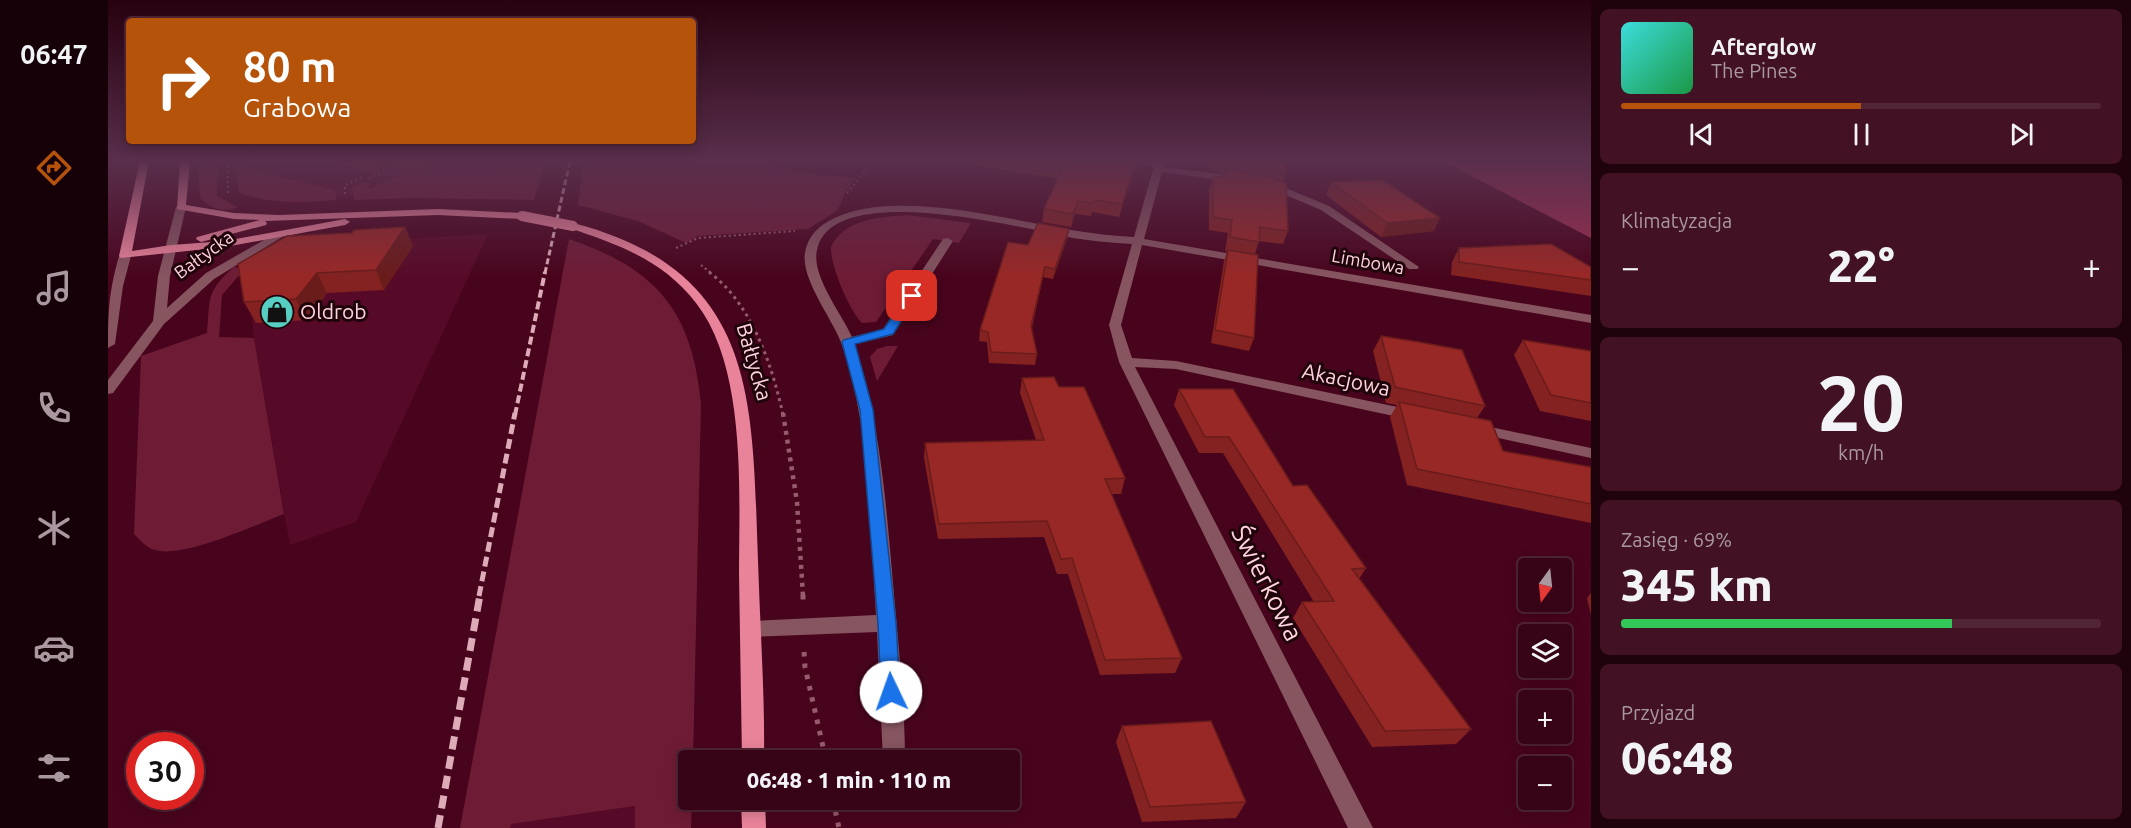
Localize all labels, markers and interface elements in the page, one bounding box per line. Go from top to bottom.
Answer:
text: Afterglow [1711,34,1816,59]
text: 06:47 [20,39,88,69]
icon: right [144,42,222,120]
text: 80 m [243,43,337,90]
text: The Pines [1711,59,1797,82]
text: Grabowa [243,92,351,122]
icon: previous [1685,118,1718,151]
icon: pause [1845,118,1878,151]
icon: next [2005,118,2038,151]
icon: directions [33,147,75,189]
text: Klimatyzacja [1621,209,1732,232]
street label: Bałtycka [170,226,237,282]
text: 22° [1827,240,1895,291]
street label: Limbowa [1330,245,1406,277]
text: − [1621,248,1640,285]
text: + [2082,248,2101,285]
icon: music [33,267,75,309]
pin [886,270,937,321]
icon: arrive [895,279,928,312]
shop icon: Oldrob [259,294,295,330]
place label: Oldrob [300,299,367,323]
street label: Bałtycka [733,320,777,403]
street label: Akacjowa [1300,358,1392,400]
text: 20 [1817,358,1905,446]
icon: phone [33,387,75,429]
text: km/h [1838,441,1884,464]
icon: climate [33,507,75,549]
street label: Świerkowa [1226,520,1309,645]
text: Zasięg · 69% [1621,528,1732,551]
north arrow [1518,558,1572,612]
map controls [1518,558,1572,810]
text: 345 km [1621,559,1773,610]
button: layers [1518,624,1572,678]
icon: car [33,627,75,669]
position arrow [859,660,923,724]
button: + [1518,690,1572,744]
text: Przyjazd [1621,701,1695,724]
speed limit sign: 30 [126,732,204,810]
text: 06:48 [1621,732,1734,783]
icon: filters [33,747,75,789]
button: − [1518,756,1572,810]
text: 06:48 · 1 min · 110 m [747,767,951,792]

